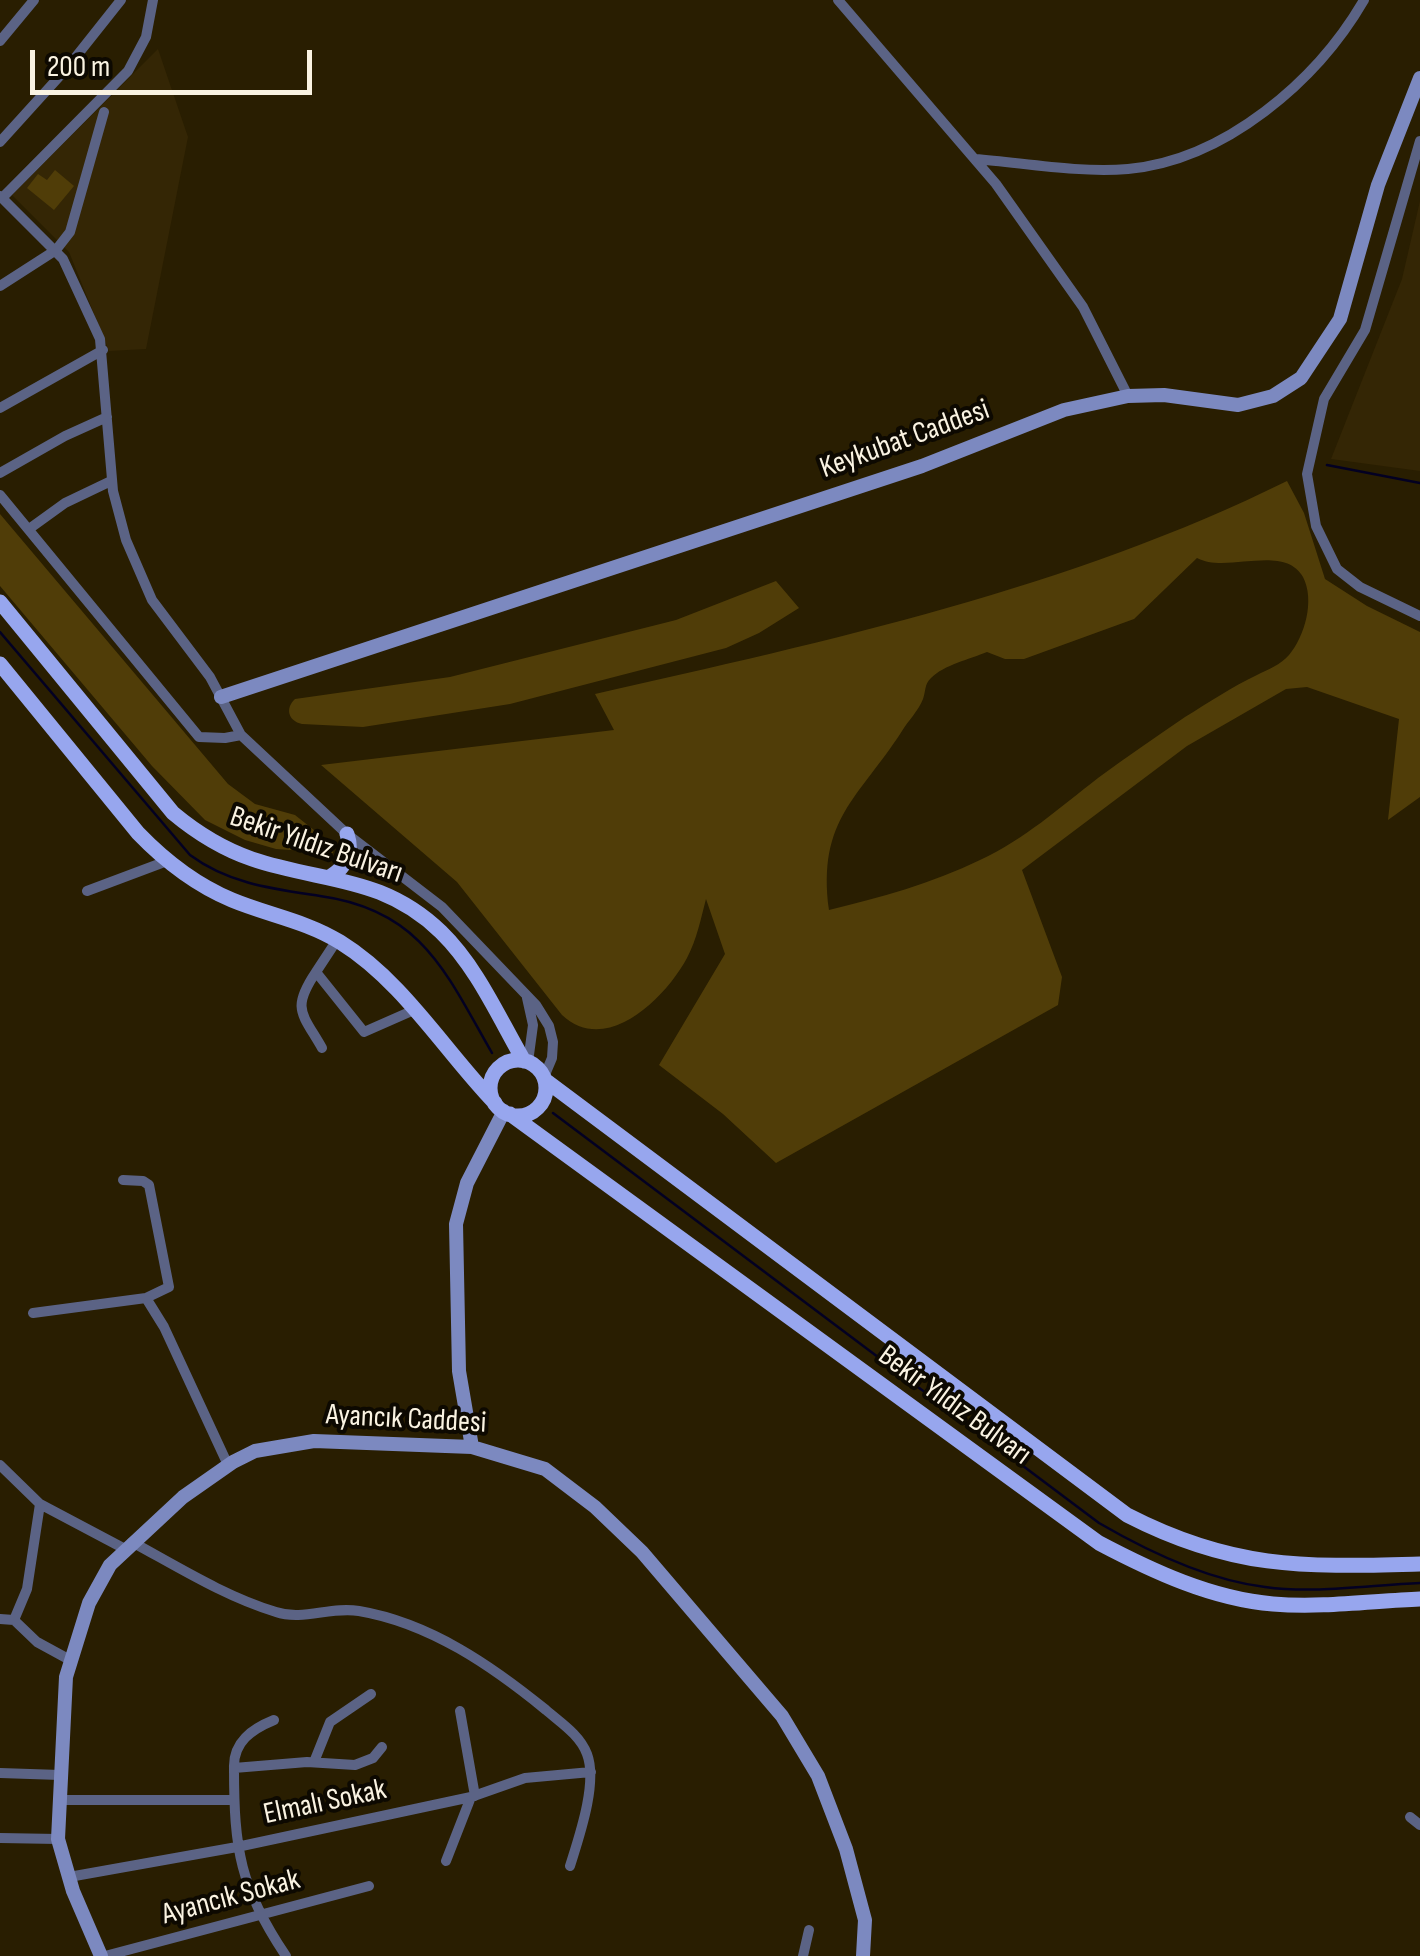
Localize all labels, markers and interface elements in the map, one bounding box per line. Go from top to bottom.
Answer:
scale bar [35,30,318,92]
text: 200 m [47,49,110,85]
street label: Keykubat Caddesi [815,393,995,487]
street label: Bekir Yıldız Bulvarı [225,800,407,892]
street label: Bekir Yıldız Bulvarı [870,1338,1038,1474]
street label: Ayancık Caddesi [325,1398,487,1442]
street label: Elmalı Sokak [260,1772,390,1834]
street label: Ayancık Sokak [158,1862,304,1934]

